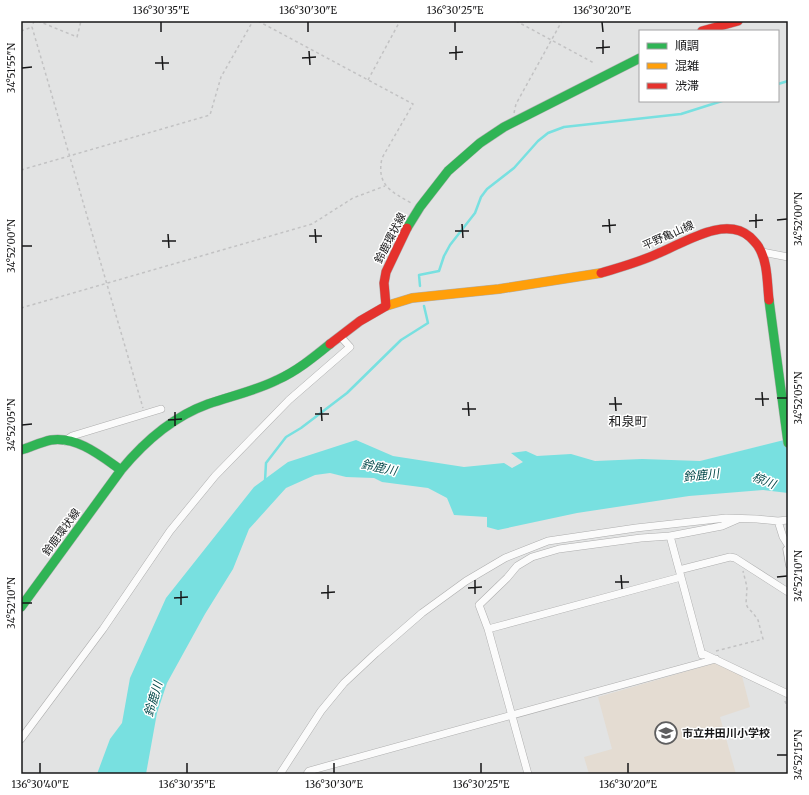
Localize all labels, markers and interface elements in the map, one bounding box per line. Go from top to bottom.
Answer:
text: 136°30'35"E [133,4,190,17]
text: 136°30'30"E [279,4,337,17]
text: 136°30'25"E [427,4,484,17]
text: 136°30'20"E [573,4,632,17]
legend [639,30,779,102]
text: 順調 [675,38,699,53]
text: 34°51'55"N [5,43,18,93]
text: 混雑 [675,58,699,73]
text: 渋滞 [675,78,699,93]
text: 34°52'00"N [792,192,805,246]
street label: 鈴鹿環状線 [371,210,409,266]
street label: 平野亀山線 [640,217,696,253]
text: 34°52'00"N [5,219,18,273]
text: 34°52'05"N [792,371,805,424]
text: 34°52'05"N [5,398,18,451]
district label: 和泉町 [608,413,648,430]
water label: 鈴鹿川 [360,456,400,478]
water label: 鈴鹿川 [682,465,722,484]
water label: 椋川 [750,469,780,492]
street label: 鈴鹿環状線 [39,506,83,558]
text: 34°52'10"N [792,550,805,602]
text: 34°52'10"N [5,577,18,629]
water label: 鈴鹿川 [141,678,166,718]
school or university icon: 市立井田川小学校 [653,720,679,746]
place label: 市立井田川小学校 [682,726,770,740]
text: 34°52'15"N [792,729,805,781]
text: 136°30'40"E [12,778,69,791]
text: 136°30'35"E [159,778,216,791]
text: 136°30'30"E [305,778,363,791]
text: 136°30'25"E [453,778,510,791]
text: 136°30'20"E [599,778,658,791]

